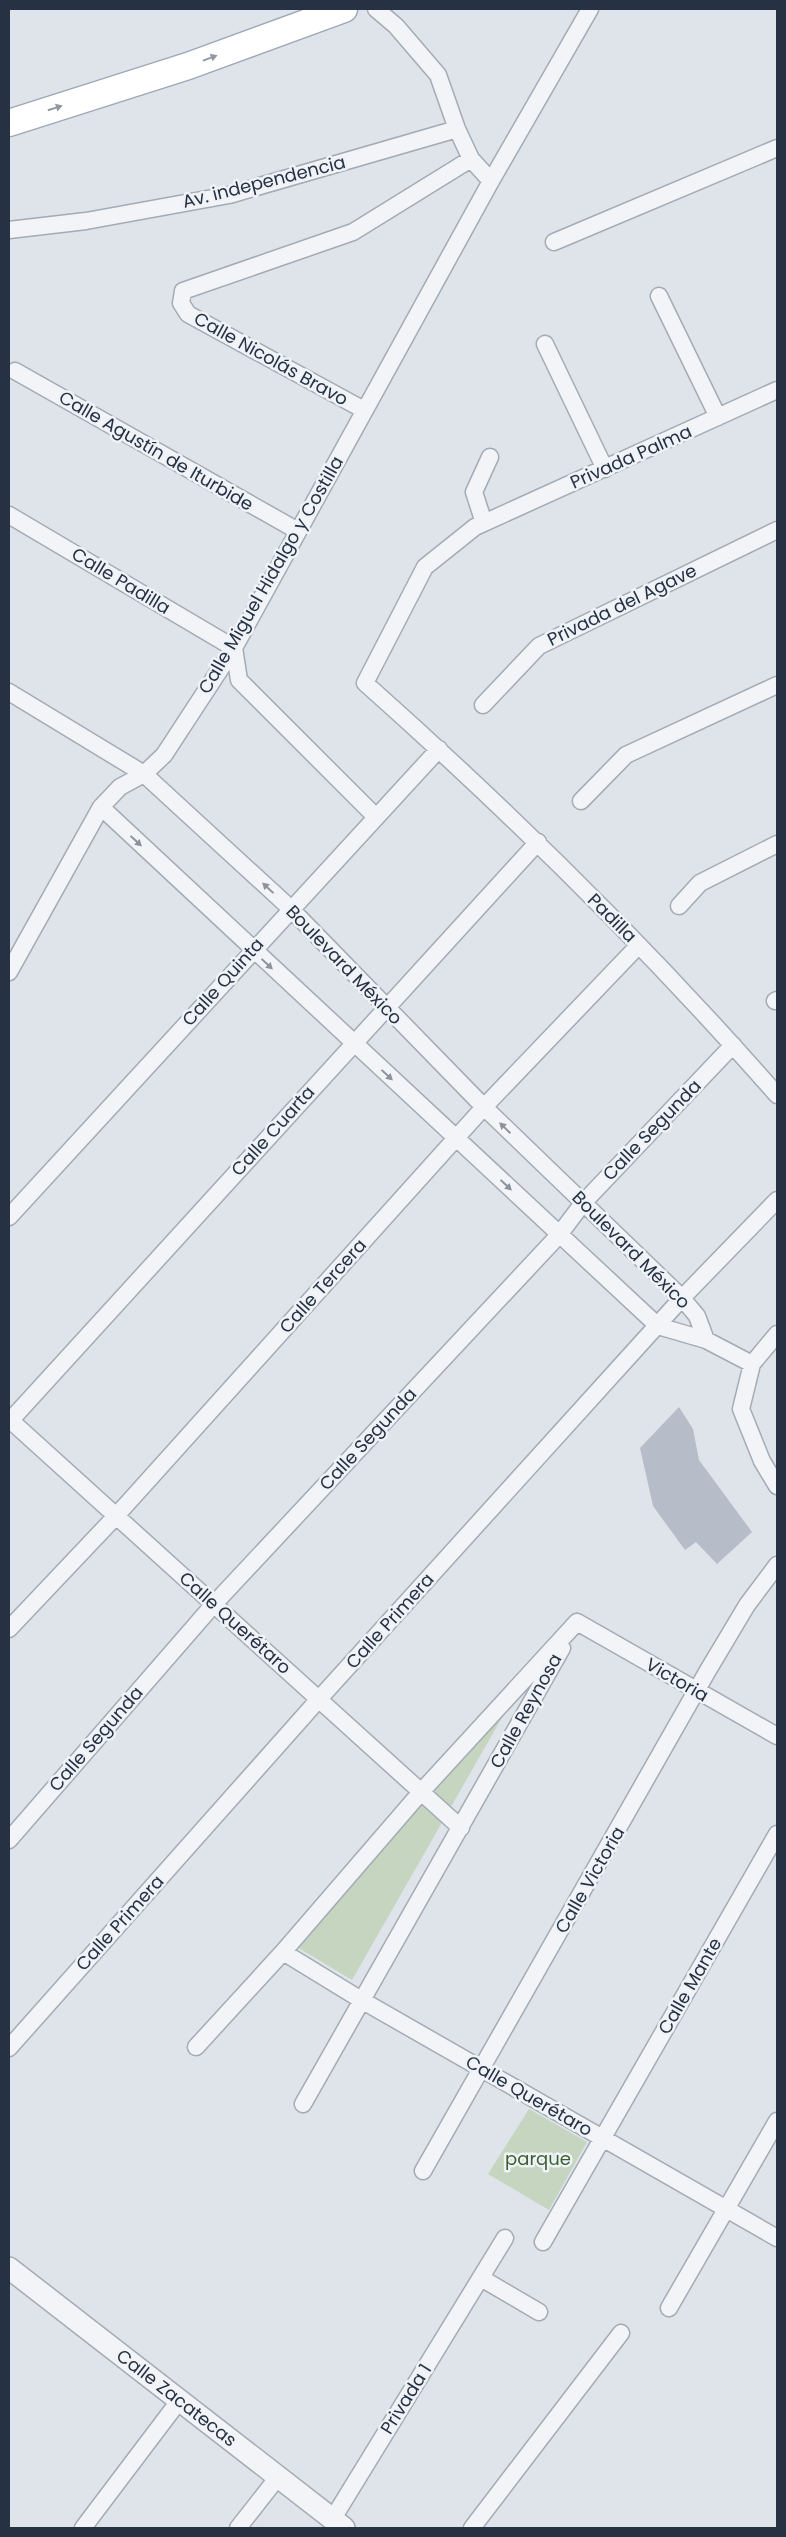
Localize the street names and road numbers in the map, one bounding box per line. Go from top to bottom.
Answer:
street label: Av. independencia [180,149,348,214]
street label: Calle Nicolás Bravo [190,306,353,411]
street label: Calle Agustín de Iturbide [54,385,258,517]
street label: Privada Palma [566,419,696,495]
street label: Calle Miguel Hidalgo y Costilla [192,451,349,698]
street label: Calle Padilla [67,541,175,620]
street label: Privada del Agave [543,558,701,652]
street label: Padilla [582,888,642,948]
street label: Boulevard México [281,899,408,1030]
street label: Calle Quinta [176,932,269,1031]
street label: Calle Segunda [597,1073,707,1186]
street label: Calle Cuarta [225,1080,320,1181]
street label: Boulevard México [567,1185,696,1314]
street label: Calle Tercera [273,1233,372,1338]
street label: Calle Segunda [313,1382,422,1496]
street label: Calle Querétaro [174,1566,297,1680]
street label: Calle Primera [340,1567,439,1674]
street label: Calle Reynosa [484,1649,567,1773]
street label: Victoria [641,1652,713,1708]
street label: Calle Segunda [43,1681,148,1797]
street label: Calle Victoria [549,1822,630,1938]
street label: Calle Primera [70,1869,169,1976]
street label: Calle Mante [652,1933,727,2039]
street label: Calle Querétaro [461,2049,597,2142]
street label: Calle Zacatecas [111,2343,242,2452]
street label: Privada 1 [374,2359,437,2439]

